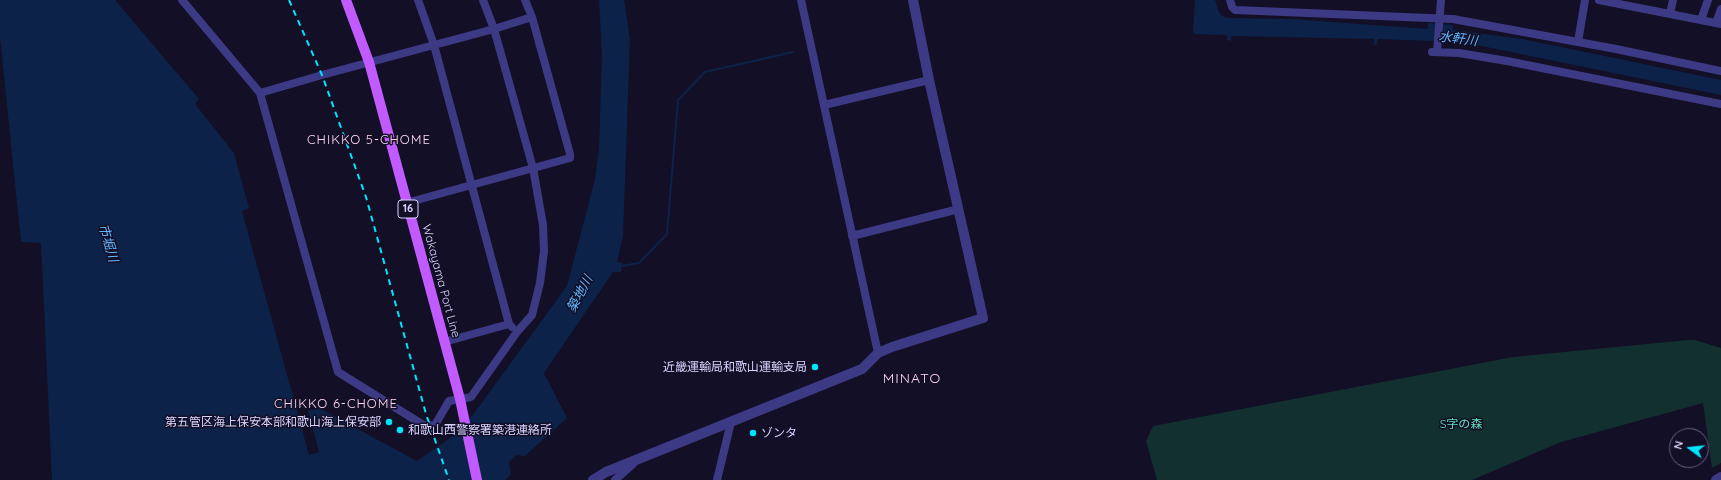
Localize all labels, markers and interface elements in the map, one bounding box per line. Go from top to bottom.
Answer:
water label: 水軒川 [1438,29,1478,49]
district label: CHIKKO 5-CHOME [307,132,431,148]
road number: 16 [398,200,418,218]
water label: 市堀川 [95,222,121,264]
street label: Wakayama Port Line [419,223,463,339]
water label: 築地川 [564,273,596,315]
place label: 近畿運輸局和歌山運輸支局 [663,360,807,374]
marker: 近畿運輸局和歌山運輸支局 [810,362,820,372]
district label: MINATO [883,371,941,387]
district label: CHIKKO 6-CHOME [274,396,398,412]
place label: 第五管区海上保安本部和歌山海上保安部 [165,415,381,429]
marker: 第五管区海上保安本部和歌山海上保安部 [384,417,394,427]
park label: S字の森 [1440,417,1482,431]
place label: 和歌山西警察署築港連絡所 [408,423,552,437]
marker: 和歌山西警察署築港連絡所 [395,425,405,435]
place label: ゾンタ [761,426,797,440]
marker: ゾンタ [748,428,758,438]
north arrow [1669,428,1709,468]
text: N [1671,439,1686,451]

